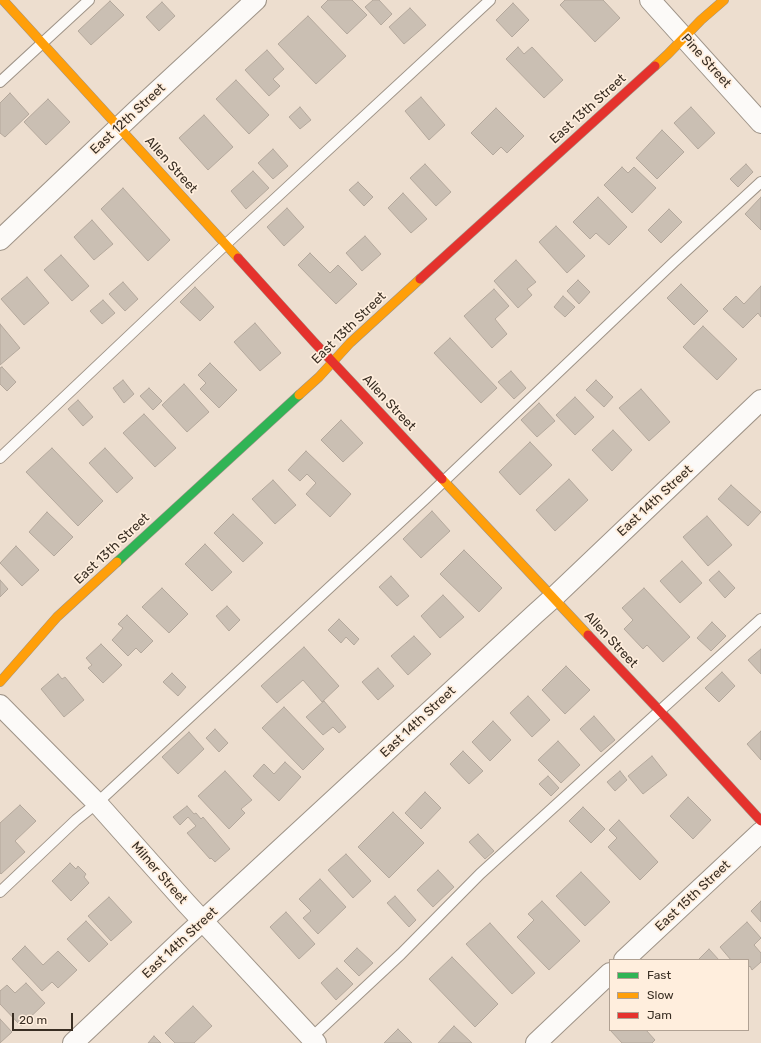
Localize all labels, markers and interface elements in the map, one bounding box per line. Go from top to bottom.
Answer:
street label: Pine Street [678,31,734,91]
street label: East 13th Street [547,71,629,147]
street label: East 12th Street [87,80,169,158]
street label: Allen Street [141,133,201,197]
street label: East 13th Street [309,289,389,367]
street label: Allen Street [359,372,419,434]
street label: East 14th Street [614,462,696,540]
street label: East 13th Street [71,510,153,588]
street label: Allen Street [581,609,641,671]
street label: East 14th Street [377,683,459,761]
street label: Milner Street [128,839,190,907]
street label: East 15th Street [652,857,734,935]
street label: East 14th Street [139,904,221,982]
legend [609,959,749,1031]
text: Fast [647,968,671,982]
text: Slow [647,988,674,1002]
scale bar [14,1005,75,1031]
text: Jam [647,1008,672,1022]
text: 20 m [19,1013,47,1027]

